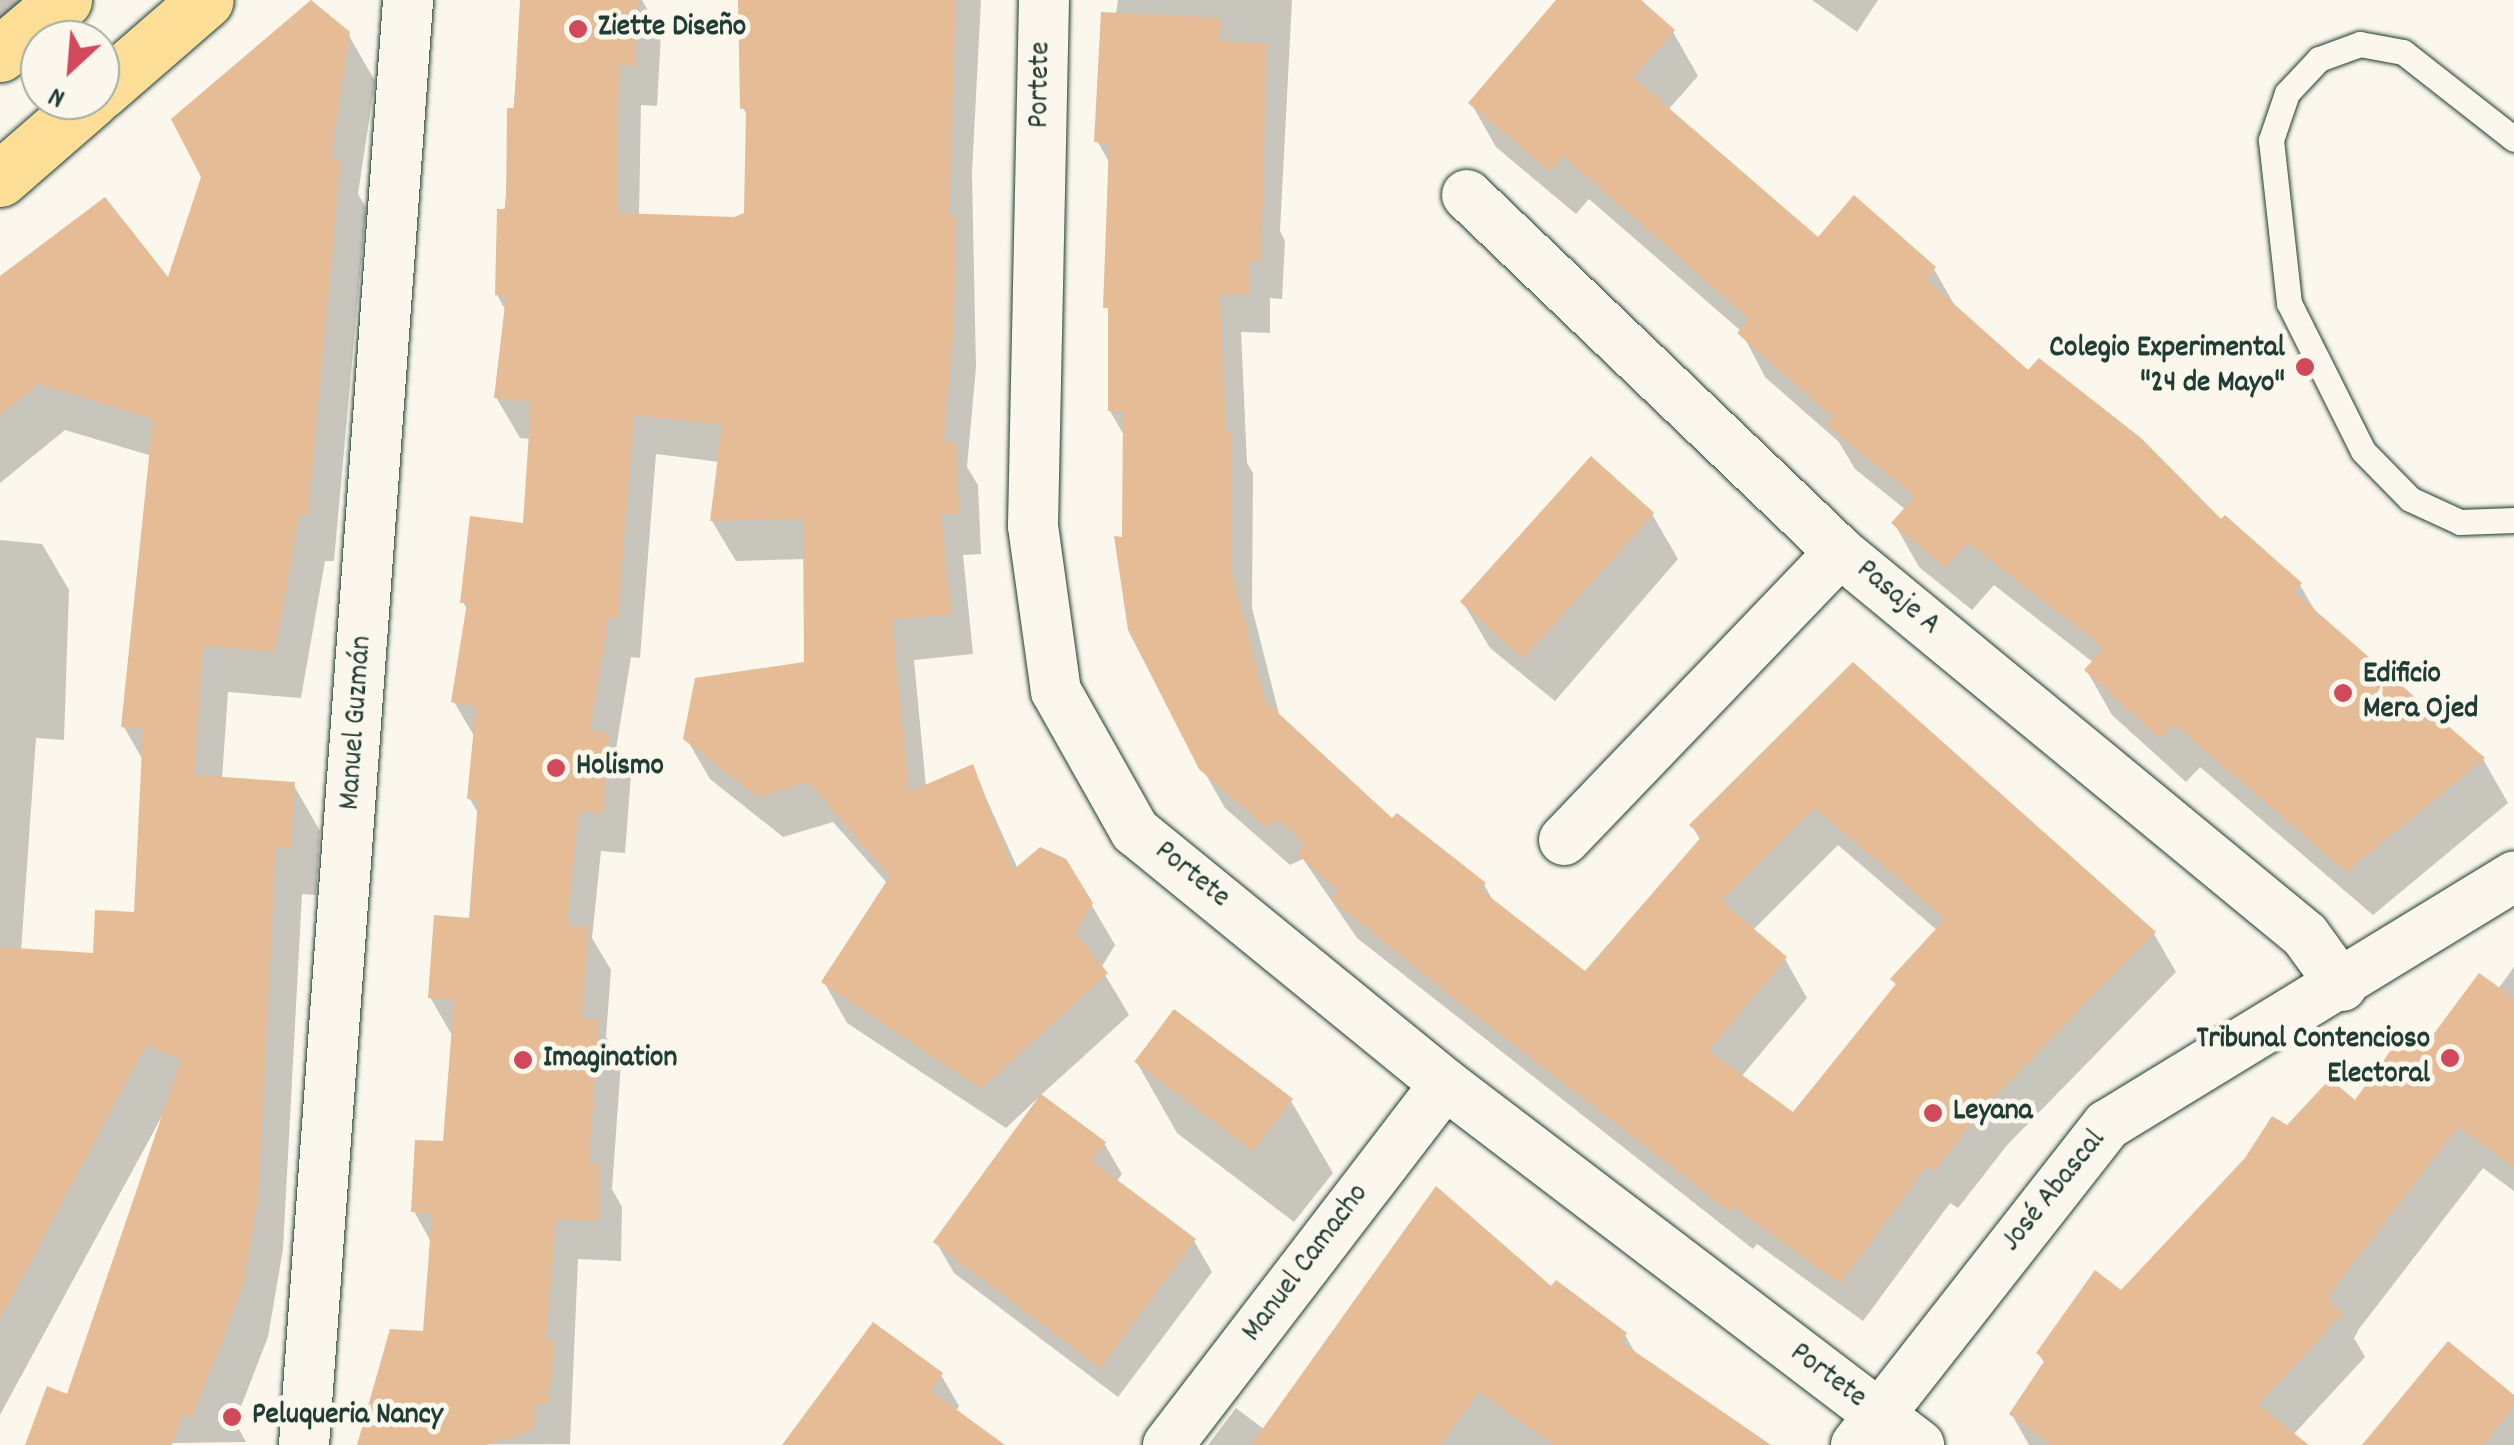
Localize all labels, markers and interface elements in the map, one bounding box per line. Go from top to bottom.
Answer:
place label: Ziette Diseño [598,11,746,47]
marker: Ziette Diseño [567,18,589,40]
north arrow [20,20,120,120]
street label: Portete [1023,41,1061,129]
text: N [43,74,73,116]
place label: Colegio Experimental "24 de Mayo" [2049,332,2285,402]
marker: Colegio Experimental "24 de Mayo" [2294,356,2316,378]
street label: Pasaje A [1848,553,1946,645]
street label: Manuel Guzmán [334,635,382,811]
place label: Edificio Mera Ojed [2363,658,2478,728]
marker: Edificio Mera Ojed [2332,682,2354,704]
place label: Holismo [576,750,664,786]
marker: Holismo [545,757,567,779]
street label: Portete [1146,835,1236,917]
place label: Tribunal Contencioso Electoral [2196,1023,2430,1094]
place label: Imagination [543,1042,677,1078]
marker: Tribunal Contencioso Electoral [2439,1047,2461,1069]
marker: Imagination [512,1049,534,1071]
place label: Leyana [1953,1095,2033,1131]
marker: Leyana [1922,1102,1944,1124]
street label: José Abascal [1995,1124,2115,1260]
street label: Manuel Camacho [1236,1178,1378,1350]
street label: Portete [1782,1337,1872,1417]
place label: Peluqueria Nancy [252,1399,443,1435]
marker: Peluqueria Nancy [221,1406,243,1428]

